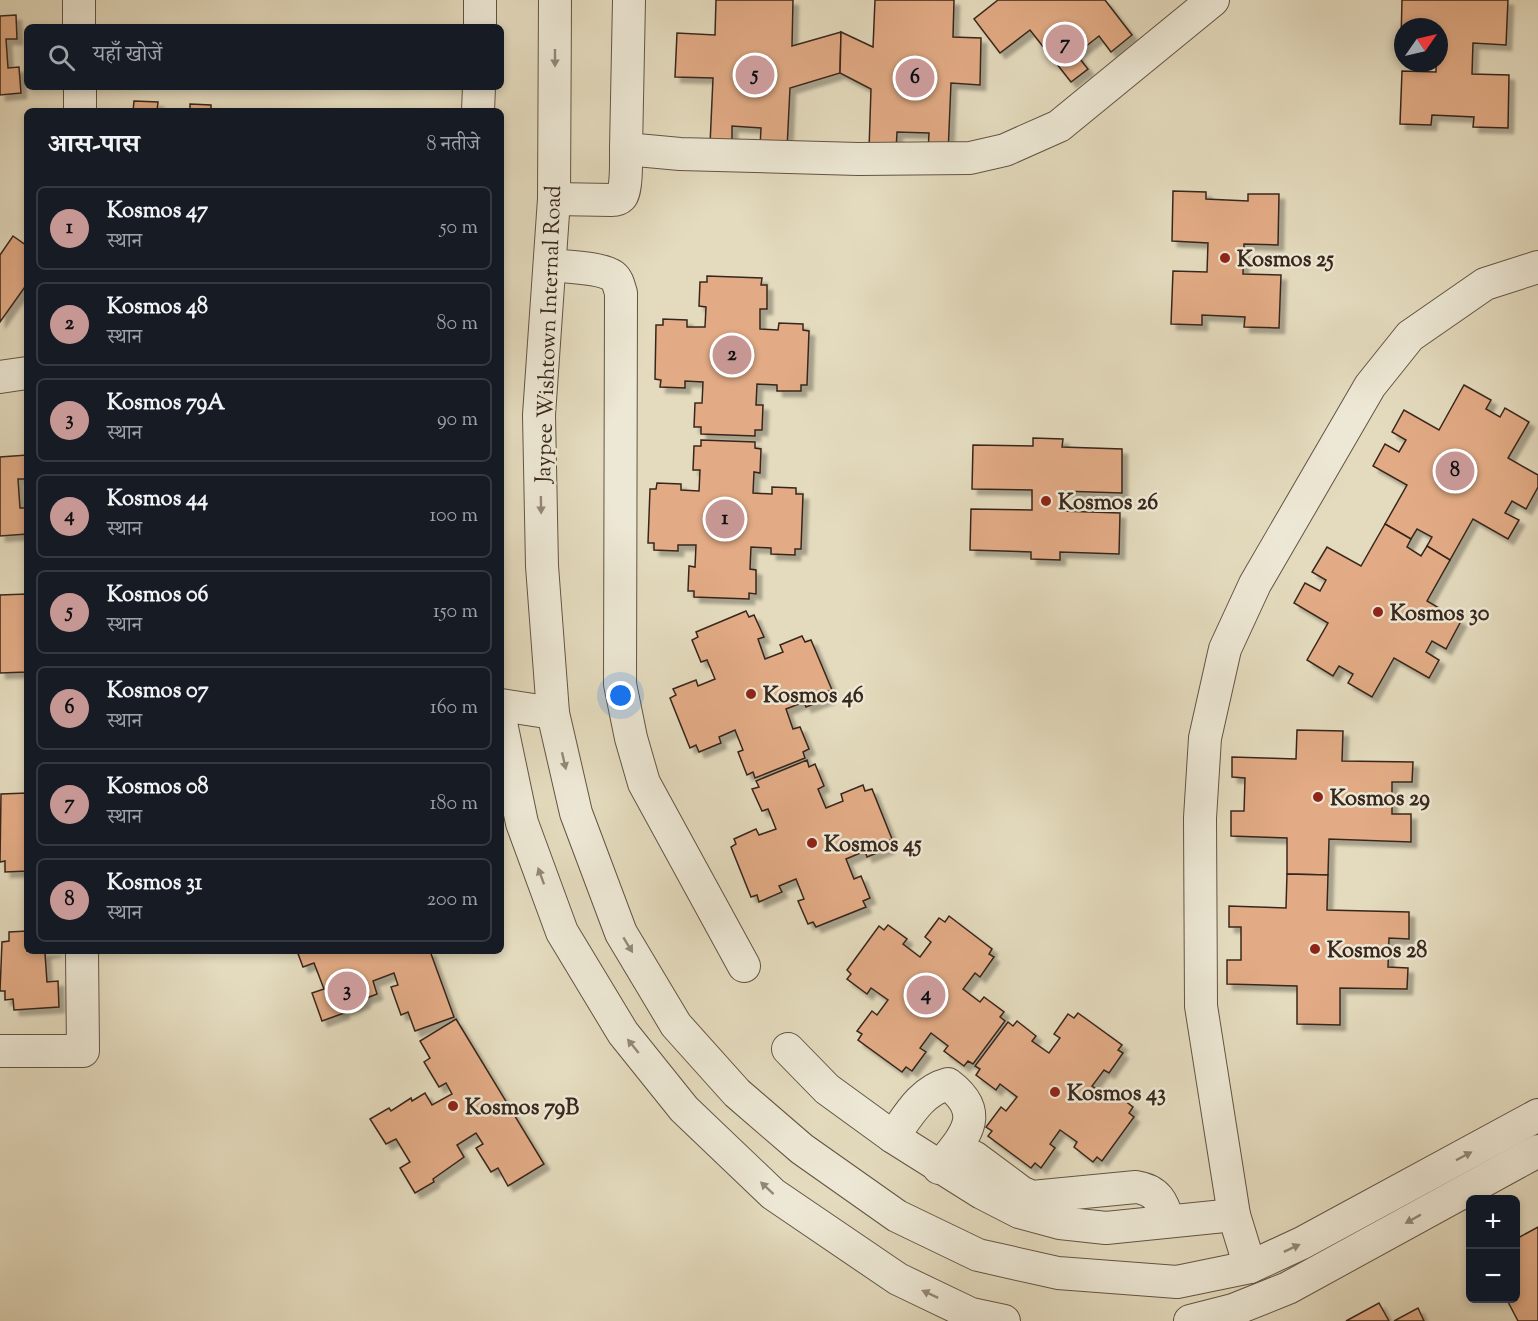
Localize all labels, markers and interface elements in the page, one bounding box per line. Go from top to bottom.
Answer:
north arrow [1394,18,1448,72]
pin: 7 [1046,22,1084,66]
search box [24,24,504,90]
text: यहाँ खोजें [93,40,162,72]
icon: search [45,41,78,74]
one-way arrow [550,49,560,68]
pin: 5 [736,52,774,98]
pin: 6 [896,56,934,100]
text: आस-पास [48,127,140,164]
text: 8 नतीजे [426,131,480,160]
street label: Jaypee Wishtown Internal Road [529,185,571,484]
text: Kosmos 47 [107,196,208,228]
text: 1 [66,214,73,243]
text: 50 m [440,214,478,243]
text: स्थान [107,228,142,257]
place label: Kosmos 25 [1237,245,1334,277]
marker: Kosmos 25 [1218,251,1232,265]
text: Kosmos 48 [107,292,208,324]
text: 2 [65,310,74,339]
text: 80 m [437,310,478,339]
text: स्थान [107,324,142,353]
pin: 2 [712,332,752,378]
text: Kosmos 79A [107,388,225,420]
text: 3 [65,406,74,435]
text: 90 m [437,406,478,435]
text: स्थान [107,420,142,449]
pin: 8 [1436,448,1474,494]
text: Kosmos 44 [107,484,208,516]
place label: Kosmos 26 [1058,488,1158,520]
marker: Kosmos 26 [1039,494,1053,508]
one-way arrow [536,495,546,514]
pin: 1 [706,496,744,542]
text: 4 [64,502,75,531]
text: 100 m [429,502,478,531]
text: स्थान [107,516,142,545]
text: Kosmos 06 [107,580,209,612]
text: 5 [66,598,73,627]
text: 150 m [433,598,478,627]
place label: Kosmos 30 [1390,599,1490,631]
marker: Kosmos 30 [1371,605,1385,619]
text: स्थान [107,612,142,641]
text: Kosmos 07 [107,676,209,708]
your location [606,681,635,710]
place label: Kosmos 46 [763,681,864,713]
marker: Kosmos 46 [744,687,758,701]
text: 6 [65,694,74,723]
text: 160 m [430,694,478,723]
text: स्थान [107,708,142,737]
one-way arrow [560,752,569,771]
text: Kosmos 08 [107,772,209,804]
place label: Kosmos 29 [1330,784,1430,816]
text: 7 [64,790,75,819]
text: 180 m [430,790,478,819]
marker: Kosmos 29 [1311,790,1325,804]
text: स्थान [107,804,142,833]
place label: Kosmos 45 [824,830,922,862]
marker: Kosmos 45 [805,836,819,850]
one-way arrow [536,866,546,884]
text: Kosmos 31 [107,868,202,900]
text: 8 [65,886,75,915]
text: 200 m [427,886,478,915]
text: स्थान [107,900,142,929]
place label: Kosmos 28 [1327,936,1427,968]
one-way arrow [623,937,634,953]
marker: Kosmos 28 [1308,942,1322,956]
pin: 3 [328,968,366,1014]
pin: 4 [906,972,946,1018]
one-way arrow [627,1038,640,1054]
place label: Kosmos 43 [1067,1079,1166,1111]
marker: Kosmos 43 [1048,1085,1062,1099]
place label: Kosmos 79B [465,1093,579,1125]
marker: Kosmos 79B [446,1099,460,1113]
one-way arrow [1456,1151,1473,1161]
one-way arrow [759,1181,774,1195]
map controls [1466,1195,1520,1303]
button: + [1466,1195,1520,1249]
one-way arrow [1404,1214,1421,1224]
one-way arrow [1284,1243,1301,1252]
button: − [1466,1249,1520,1303]
one-way arrow [921,1290,938,1299]

